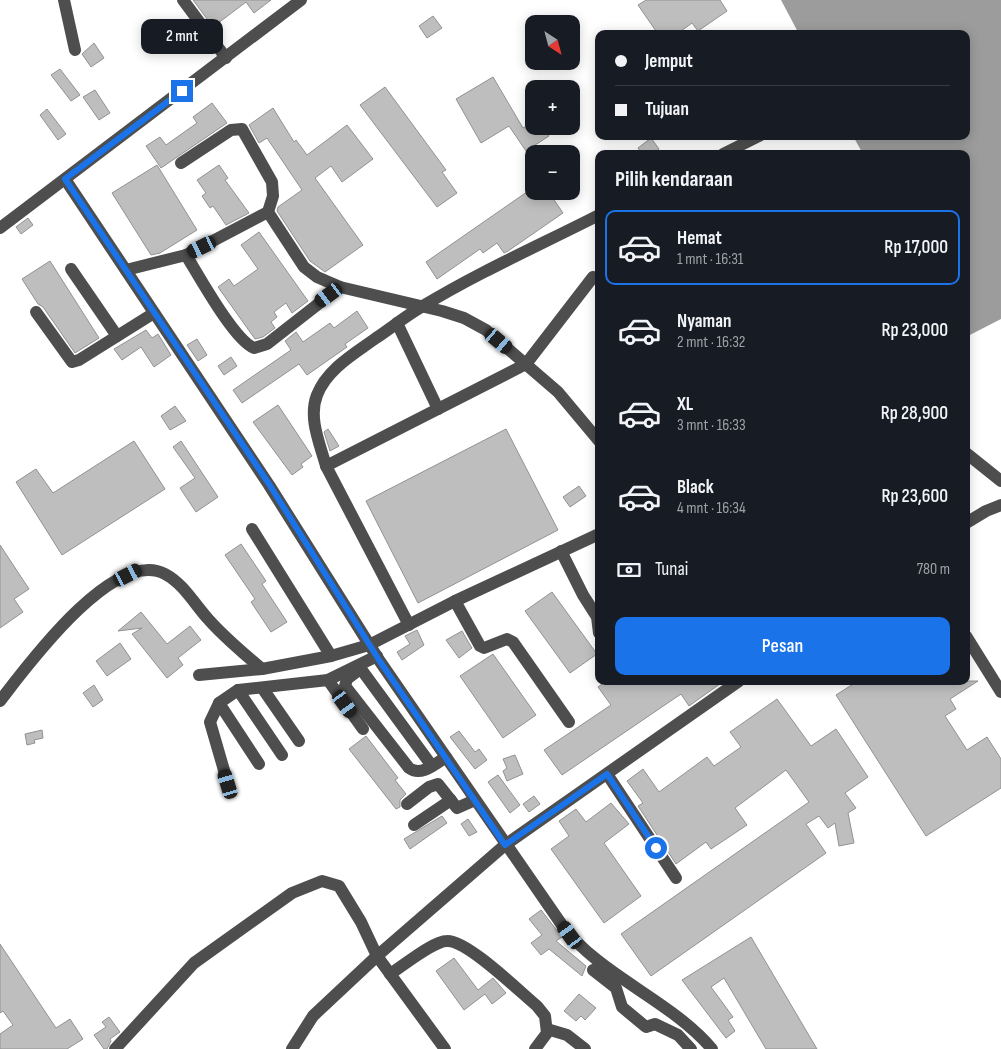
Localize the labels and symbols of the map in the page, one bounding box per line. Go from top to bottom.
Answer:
north arrow [525,15,580,70]
callout: 2 mnt [141,18,223,54]
route end [171,80,193,102]
car [185,234,218,260]
car [312,280,345,310]
car [482,326,515,356]
car [111,562,144,588]
car [330,687,359,721]
car [216,767,239,801]
route start [645,837,667,859]
car [555,918,584,952]

